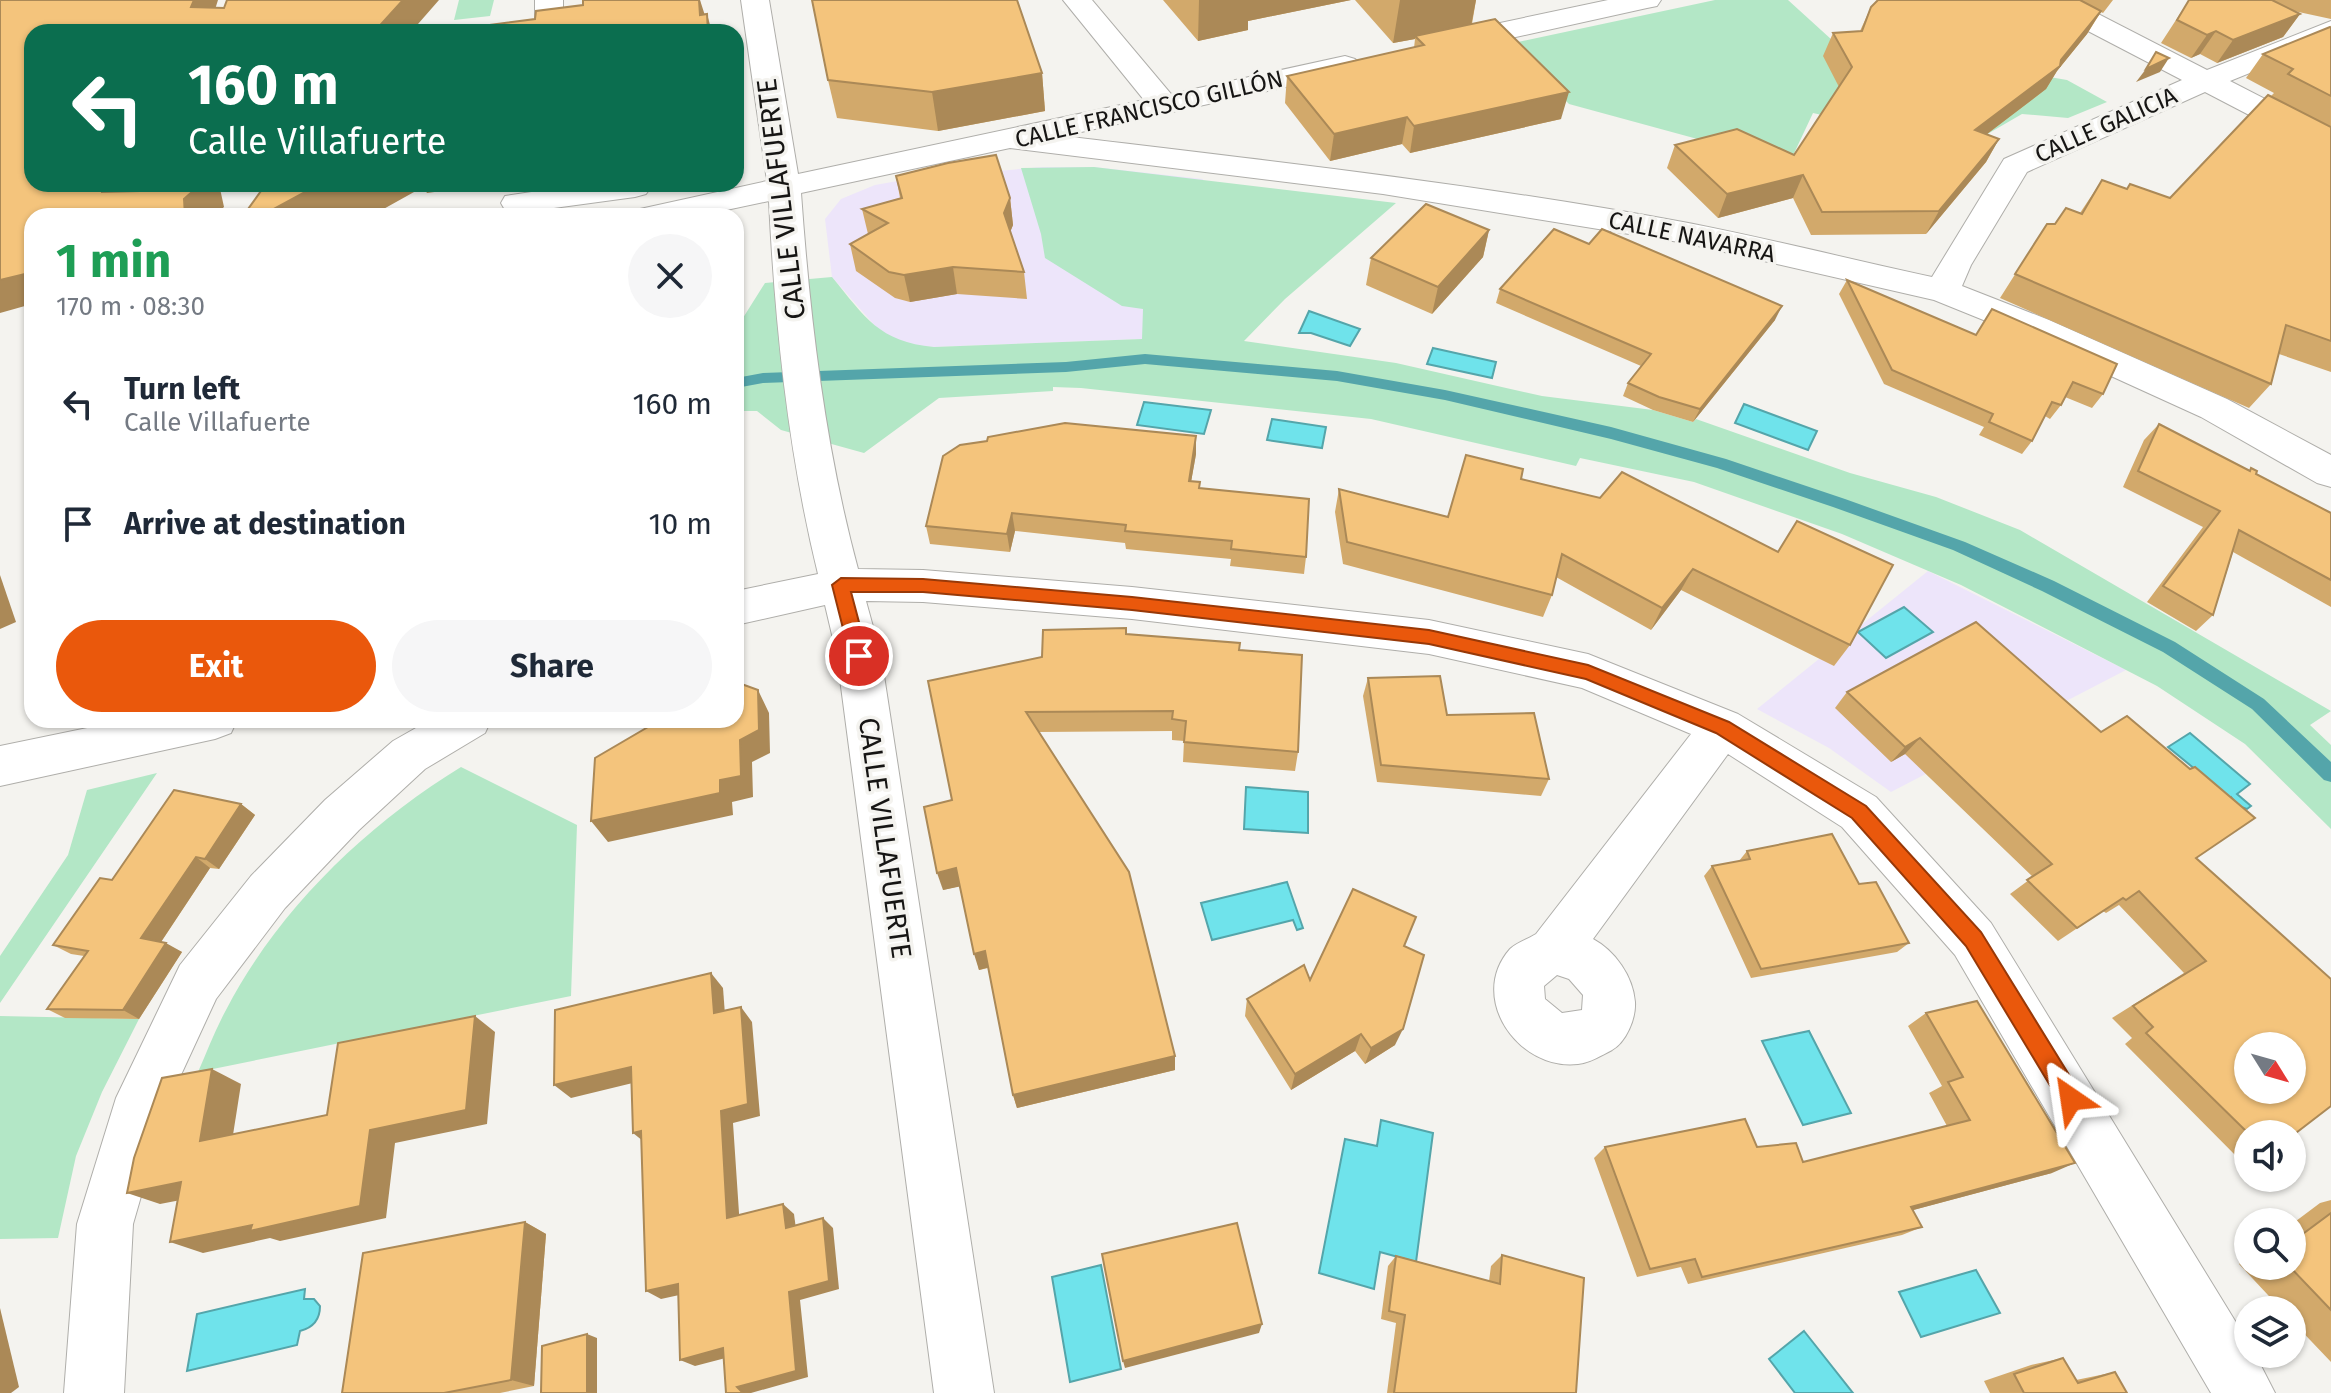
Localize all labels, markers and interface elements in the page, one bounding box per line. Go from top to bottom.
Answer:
text: 160 m [188,52,339,119]
icon: left [56,56,160,160]
street label: CALLE FRANCISCO GILLÓN [1012,64,1286,153]
street label: CALLE VILLAFUERTE [750,76,812,322]
street label: CALLE GALICIA [2031,81,2182,169]
text: Calle Villafuerte [188,120,446,164]
street label: CALLE NAVARRA [1606,206,1778,268]
text: 1 min [56,232,171,290]
button: close [628,234,712,318]
text: 170 m · 08:30 [56,291,205,322]
text: Turn left [124,371,240,407]
icon: left [56,382,100,426]
text: 160 m [633,386,712,422]
text: Calle Villafuerte [124,407,311,438]
icon: arrive [56,502,100,546]
text: Arrive at destination [124,506,406,542]
text: 10 m [649,506,712,542]
button: Exit [56,620,376,712]
button: Share [392,620,712,712]
pin [825,622,893,690]
icon: arrive [837,634,881,678]
street label: CALLE VILLAFUERTE [852,715,918,961]
north arrow [2234,1032,2306,1104]
map controls [2234,1032,2306,1368]
position arrow [2029,1057,2113,1141]
button: sound [2234,1120,2306,1192]
button: search [2234,1208,2306,1280]
button: layers [2234,1296,2306,1368]

